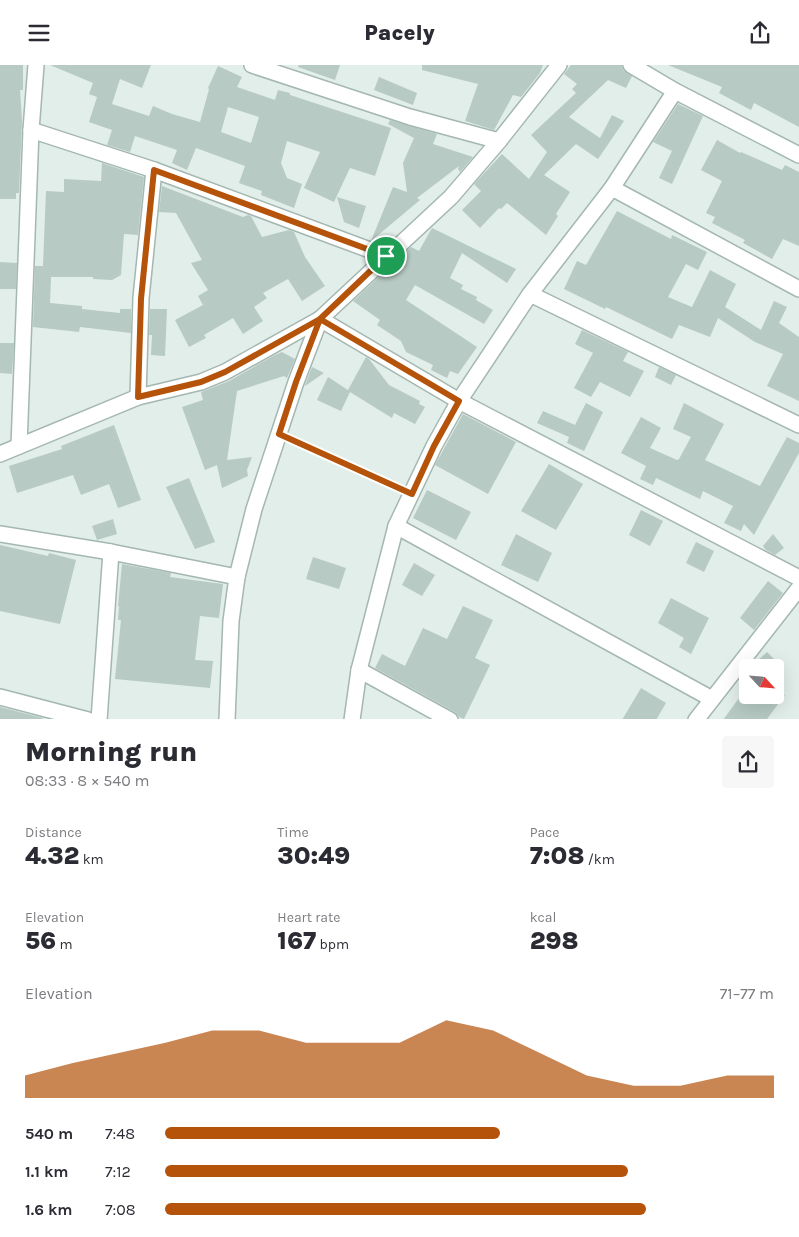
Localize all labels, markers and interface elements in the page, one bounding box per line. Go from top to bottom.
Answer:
icon: menu [25,19,53,47]
icon: share [746,19,774,47]
text: Pacely [364,20,435,46]
pin [365,235,407,277]
icon: arrive [372,242,400,270]
north arrow [739,659,784,704]
map controls [739,659,784,704]
text: Morning run [25,735,197,768]
button: share [722,736,774,788]
text: 08:33 · 8 × 540 m [25,771,149,790]
text: Distance [25,824,82,841]
text: Time [277,824,309,841]
text: Pace [530,824,560,841]
text: 4.32 [25,841,79,870]
text: 30:49 [277,841,350,870]
text: 7:08 [530,841,584,870]
text: km [79,851,104,868]
text: /km [584,851,615,868]
text: Elevation [25,909,84,926]
text: Heart rate [277,909,340,926]
text: kcal [530,909,556,926]
text: 56 [25,926,56,955]
text: 167 [277,926,316,955]
text: 298 [530,926,579,955]
text: m [56,936,73,953]
text: bpm [316,936,349,953]
text: Elevation [25,984,93,1003]
text: 71–77 m [720,984,774,1003]
text: 540 m [25,1124,73,1143]
text: 7:48 [105,1124,135,1143]
text: 1.1 km [25,1162,69,1181]
text: 7:12 [105,1162,131,1181]
text: 1.6 km [25,1200,73,1219]
text: 7:08 [105,1200,136,1219]

